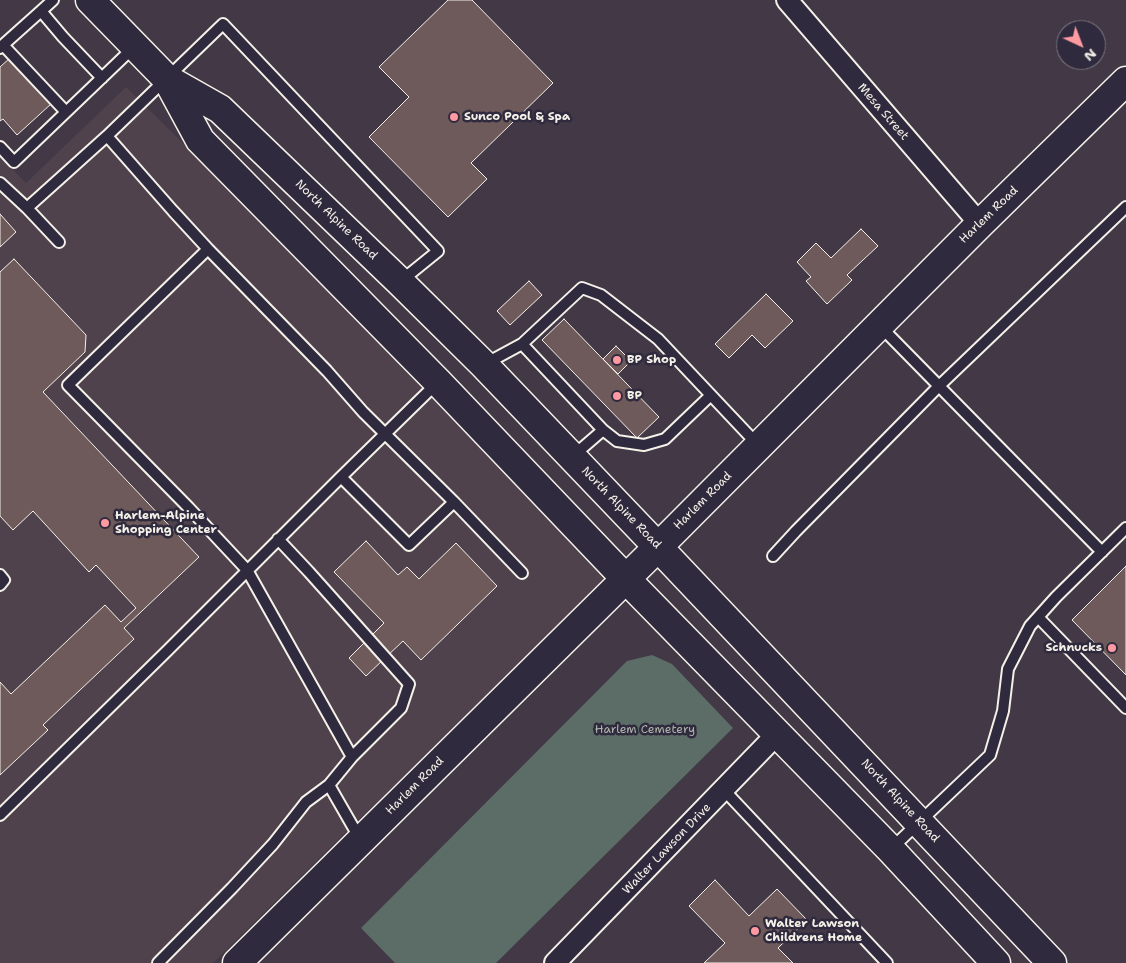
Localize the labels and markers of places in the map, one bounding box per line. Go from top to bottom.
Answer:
place label: Sunco Pool & Spa [464,110,570,124]
marker: Sunco Pool & Spa [448,111,460,123]
place label: BP Shop [627,353,676,367]
marker: BP Shop [611,354,623,366]
place label: BP [627,389,642,403]
marker: BP [611,390,623,402]
place label: Harlem-Alpine Shopping Center [115,509,217,537]
marker: Harlem-Alpine Shopping Center [99,517,111,529]
place label: Schnucks [1045,641,1102,655]
marker: Schnucks [1106,642,1118,654]
place label: Walter Lawson Childrens Home [765,917,862,945]
marker: Walter Lawson Childrens Home [749,925,761,937]

